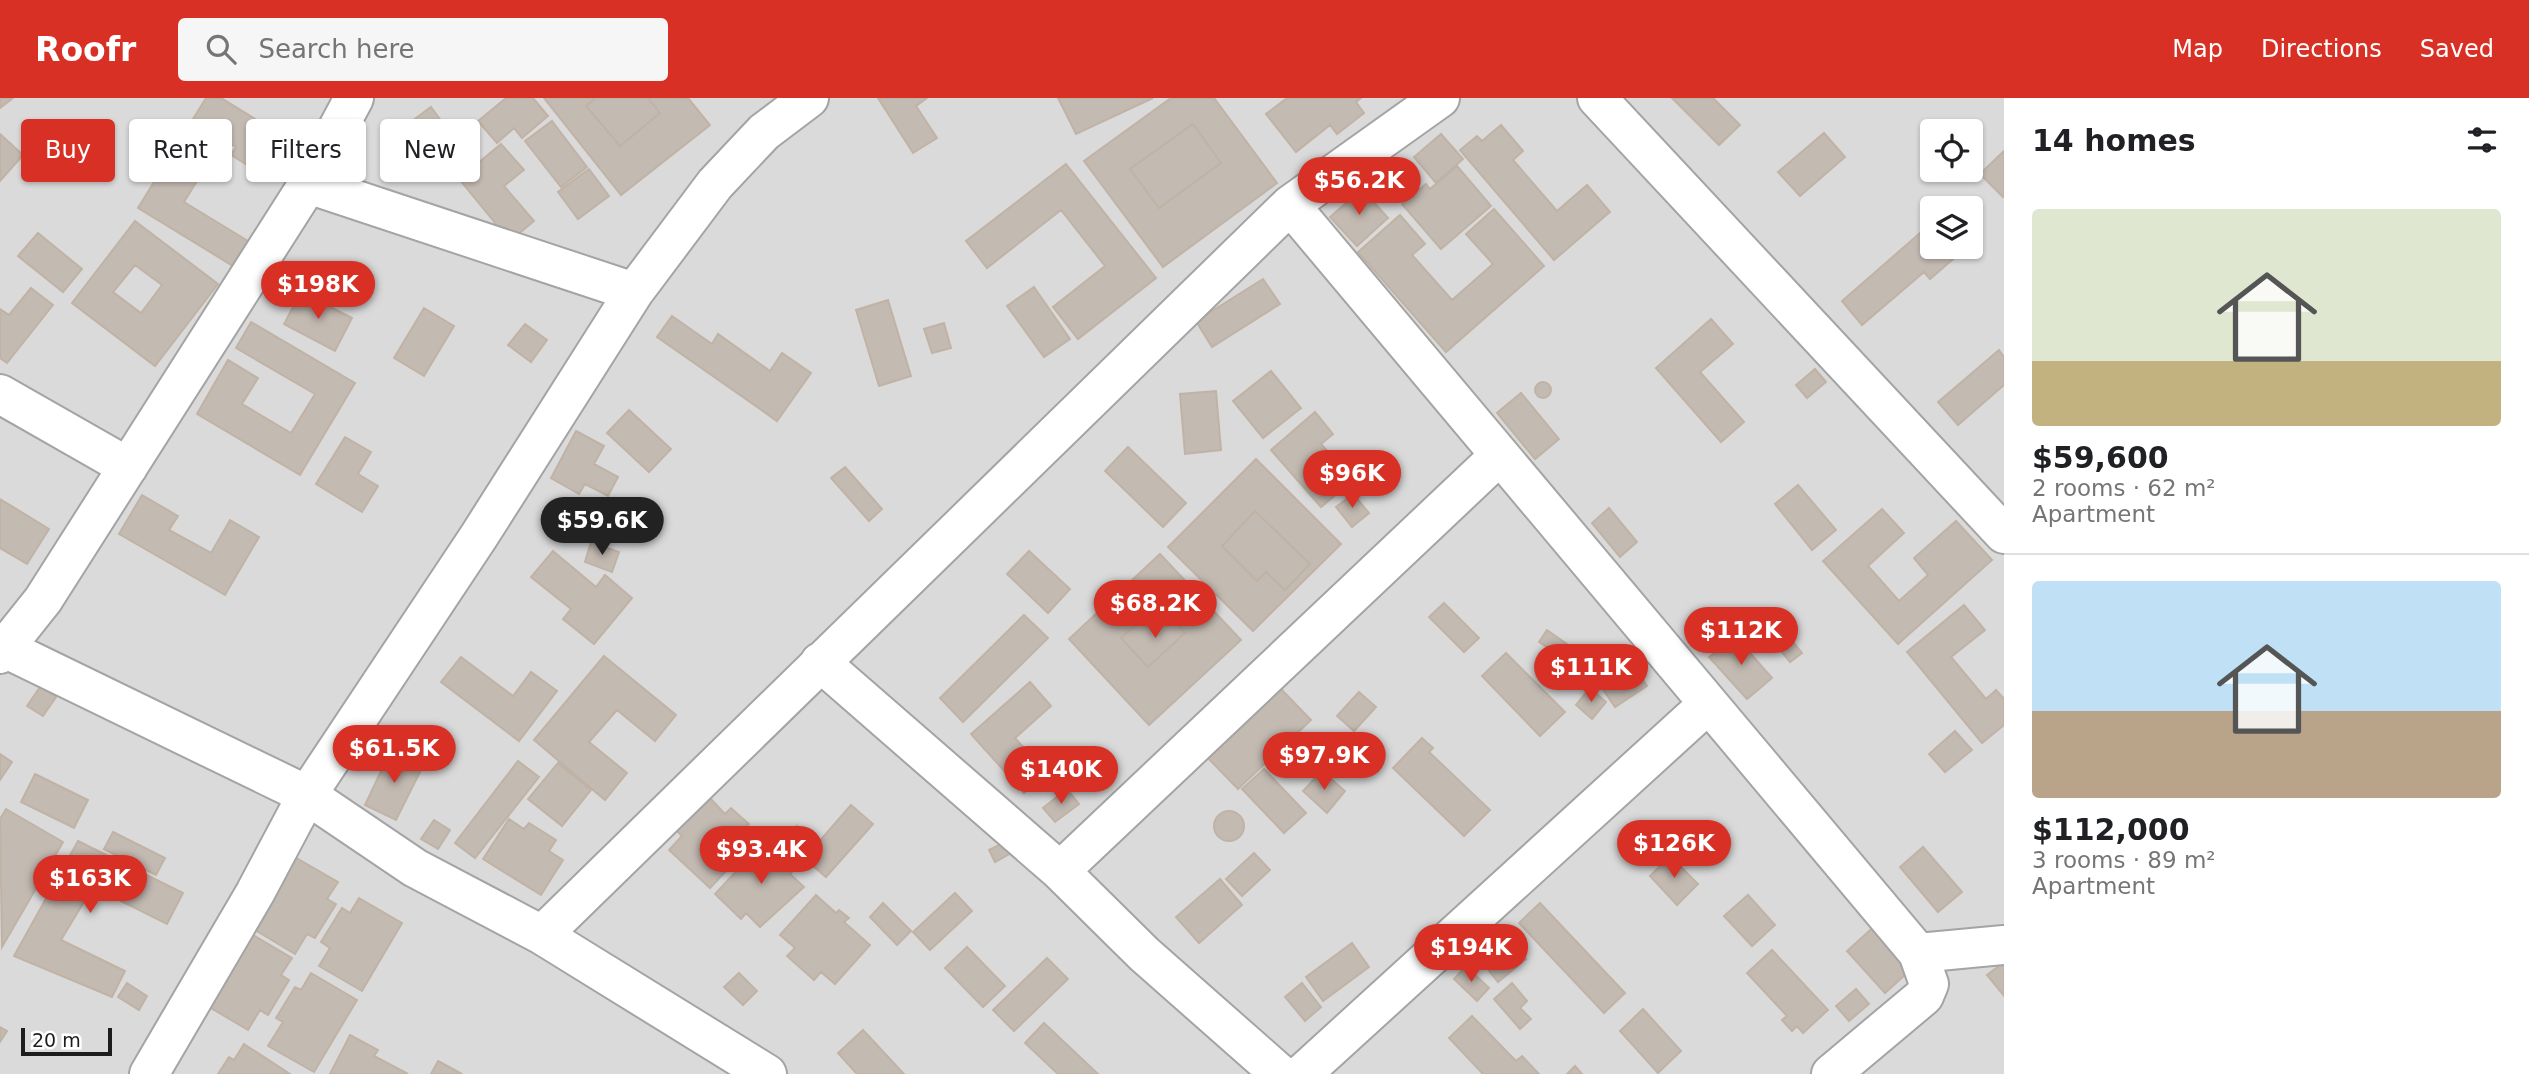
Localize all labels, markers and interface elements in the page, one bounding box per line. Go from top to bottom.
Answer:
search box [178,18,668,81]
text: Roofr [35,30,136,69]
icon: search [202,30,240,68]
text: Search here [258,34,415,64]
text: Map [2172,35,2223,63]
text: Directions [2261,35,2382,63]
text: Saved [2420,35,2494,63]
chip: Buy [21,119,115,182]
chip: Rent [129,119,232,182]
chip: Filters [246,119,366,182]
chip: New [380,119,480,182]
map controls [1920,119,1983,259]
button: locate [1920,119,1983,182]
icon: filters [2463,121,2501,159]
text: 14 homes [2032,123,2196,158]
pin: $56.2K [1302,158,1416,217]
text: $56.2K [1314,167,1404,193]
button: layers [1920,196,1983,259]
icon: home [2204,254,2330,380]
pin: $198K [269,262,367,321]
text: $198K [277,271,359,297]
text: $59,600 [2032,440,2169,475]
pin: $96K [1311,450,1393,510]
text: $96K [1319,460,1385,486]
text: 2 rooms · 62 m² [2032,475,2216,501]
pin: $59.6K [545,498,659,557]
text: Apartment [2032,501,2155,527]
text: $59.6K [557,507,647,533]
pin: $68.2K [1098,580,1212,640]
text: $68.2K [1110,590,1200,616]
pin: $112K [1692,608,1790,667]
text: $112K [1700,617,1782,643]
icon: home [2204,626,2330,752]
pin: $111K [1542,644,1640,704]
text: $111K [1550,654,1632,680]
pin: $61.5K [337,726,451,785]
pin: $97.9K [1267,732,1381,792]
text: $61.5K [349,735,439,761]
text: $97.9K [1279,742,1369,768]
pin: $140K [1012,746,1110,806]
text: $140K [1020,756,1102,782]
text: $112,000 [2032,812,2190,847]
pin: $126K [1625,820,1723,880]
pin: $93.4K [704,826,818,886]
text: $126K [1633,830,1715,856]
text: $93.4K [716,836,806,862]
text: 3 rooms · 89 m² [2032,847,2216,873]
pin: $163K [41,856,139,915]
text: $163K [49,865,131,891]
text: Apartment [2032,873,2155,899]
pin: $194K [1422,924,1520,984]
text: $194K [1430,934,1512,960]
scale bar [21,1025,112,1057]
text: 20 m [32,1029,81,1051]

